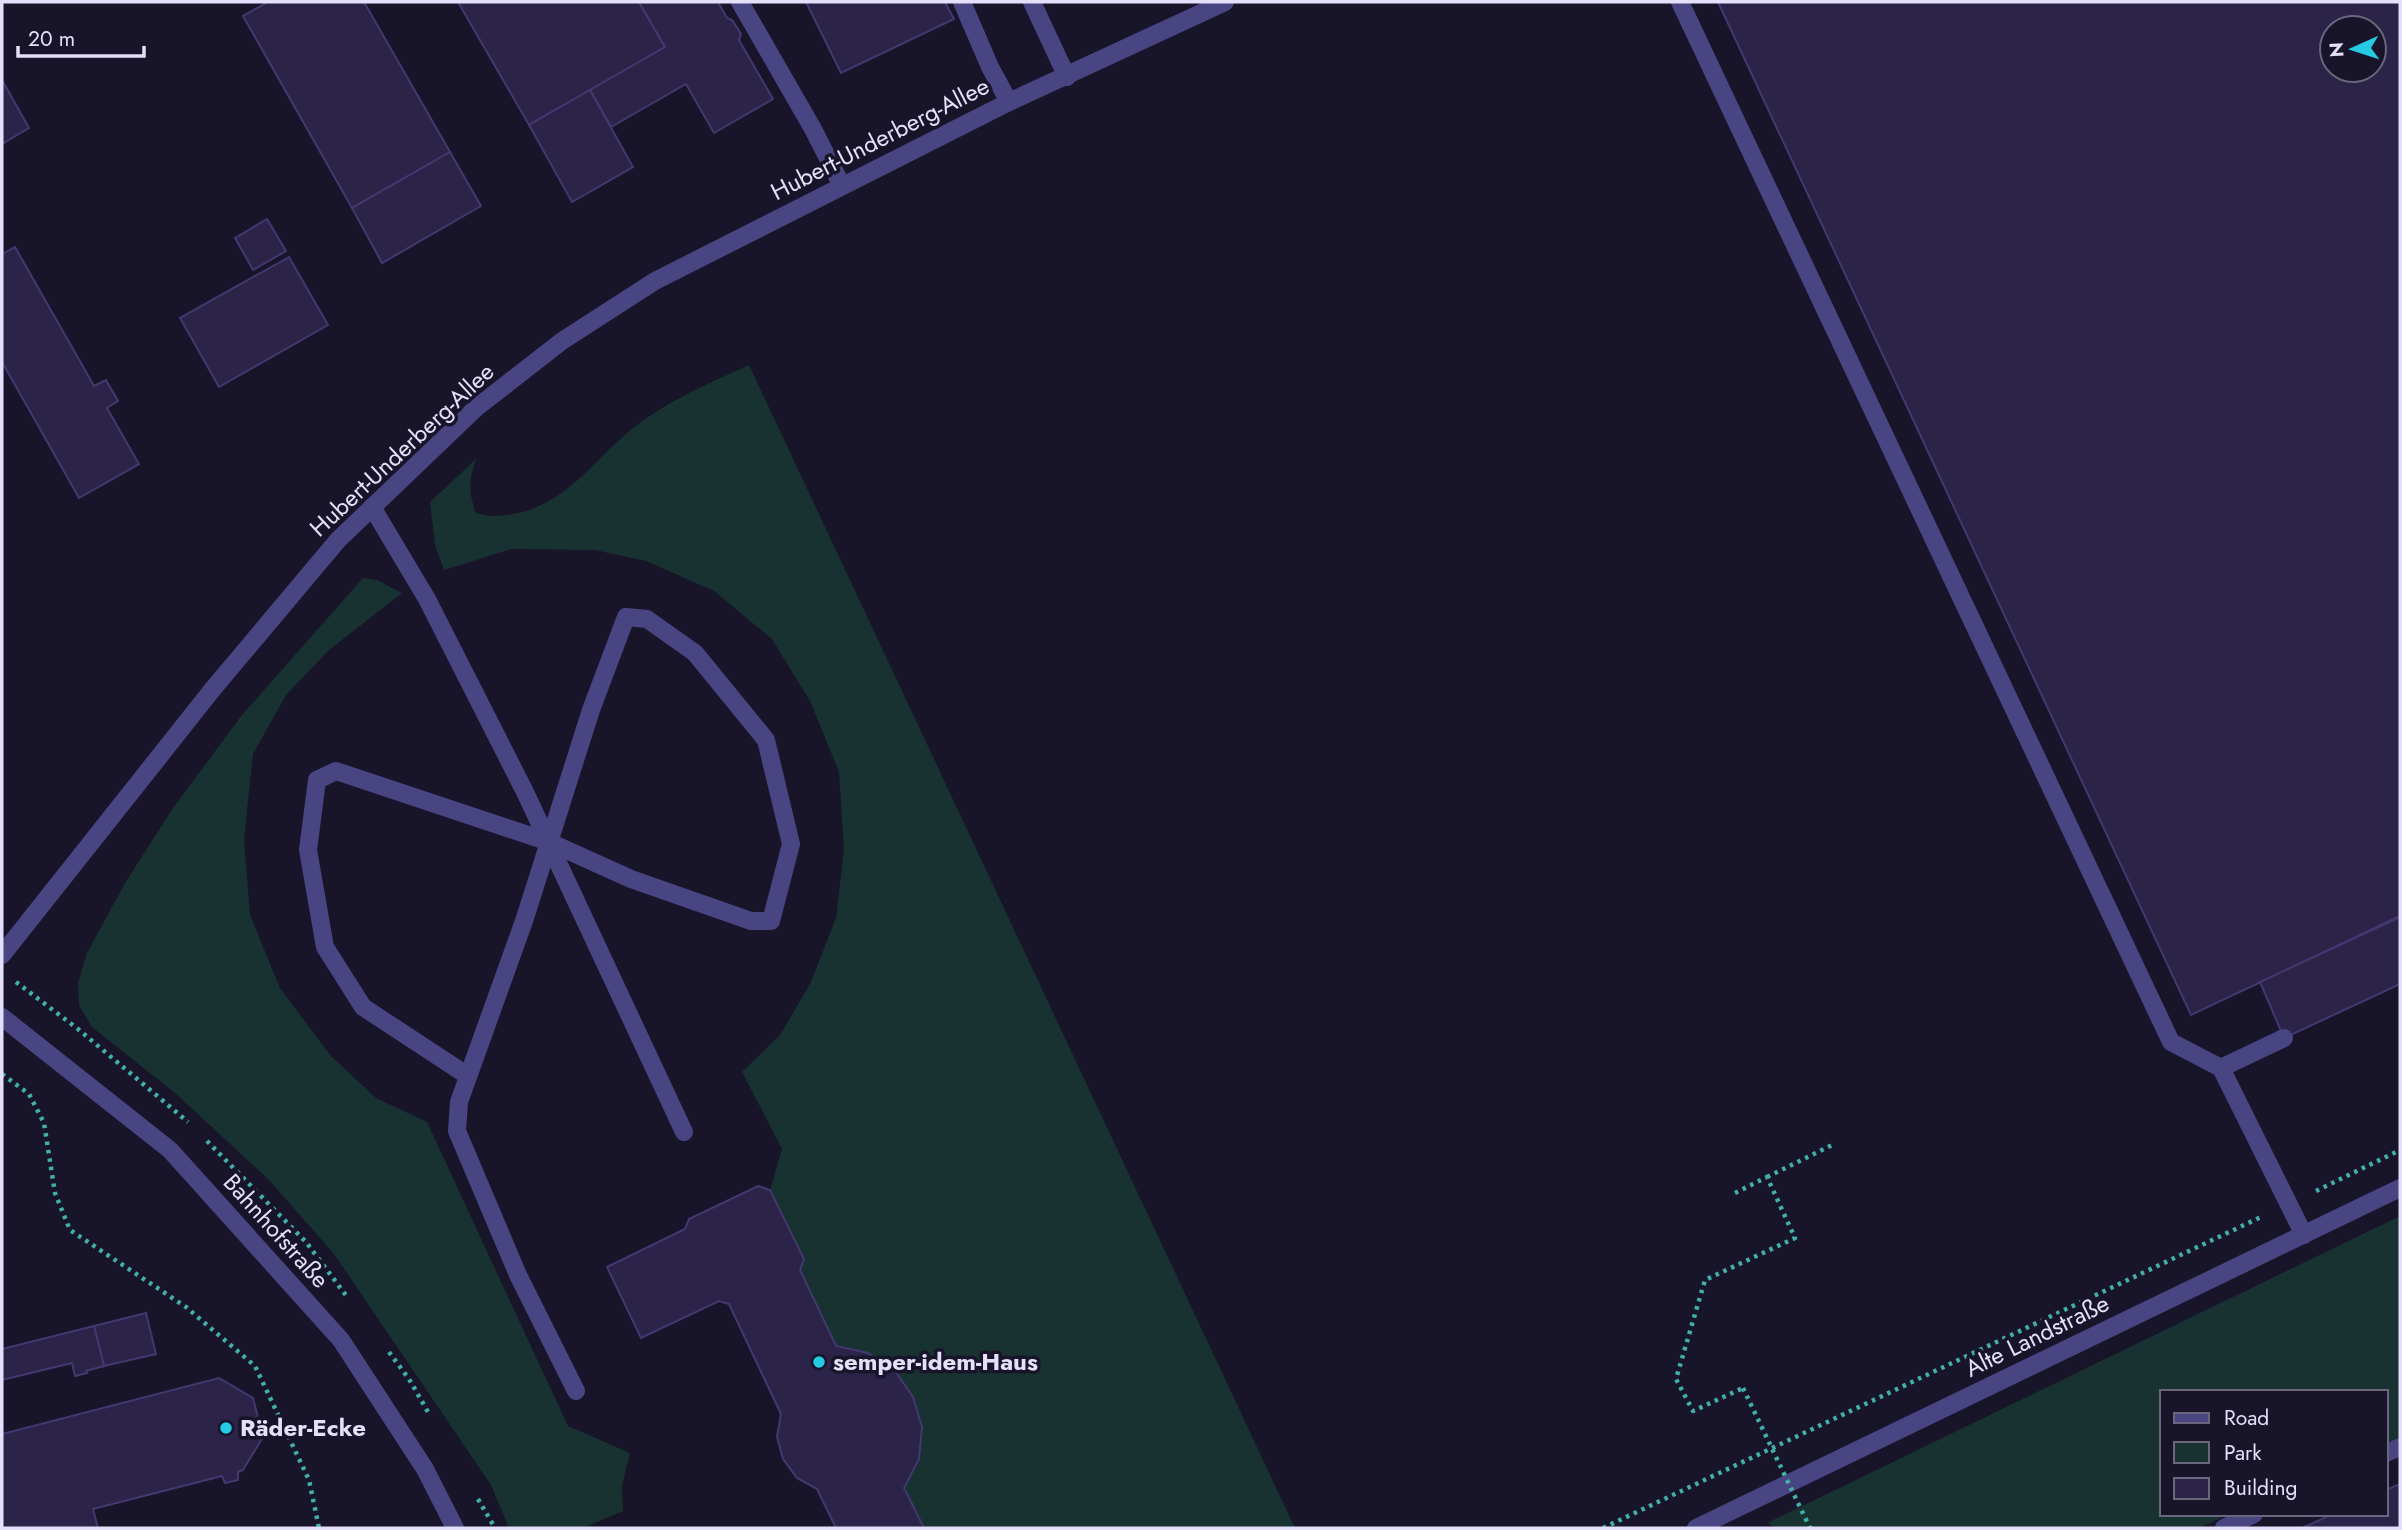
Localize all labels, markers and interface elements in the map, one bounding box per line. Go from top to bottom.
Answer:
scale bar [18,14,144,58]
north arrow [2318,14,2388,84]
text: 20 m [28,24,75,54]
text: N [2323,42,2350,58]
street label: Hubert-Underberg-Allee [764,68,995,209]
street label: Hubert-Underberg-Allee [302,355,502,545]
street label: Bahnhofstraße [215,1166,338,1296]
street label: Alte Landstraße [1959,1286,2115,1386]
place label: semper-idem-Haus [833,1344,1038,1379]
marker: semper-idem-Haus [811,1354,827,1370]
legend [2160,1390,2388,1516]
text: Road [2224,1403,2269,1433]
place label: Räder-Ecke [240,1410,366,1445]
marker: Räder-Ecke [218,1420,234,1436]
text: Park [2224,1438,2262,1468]
text: Building [2224,1473,2297,1503]

